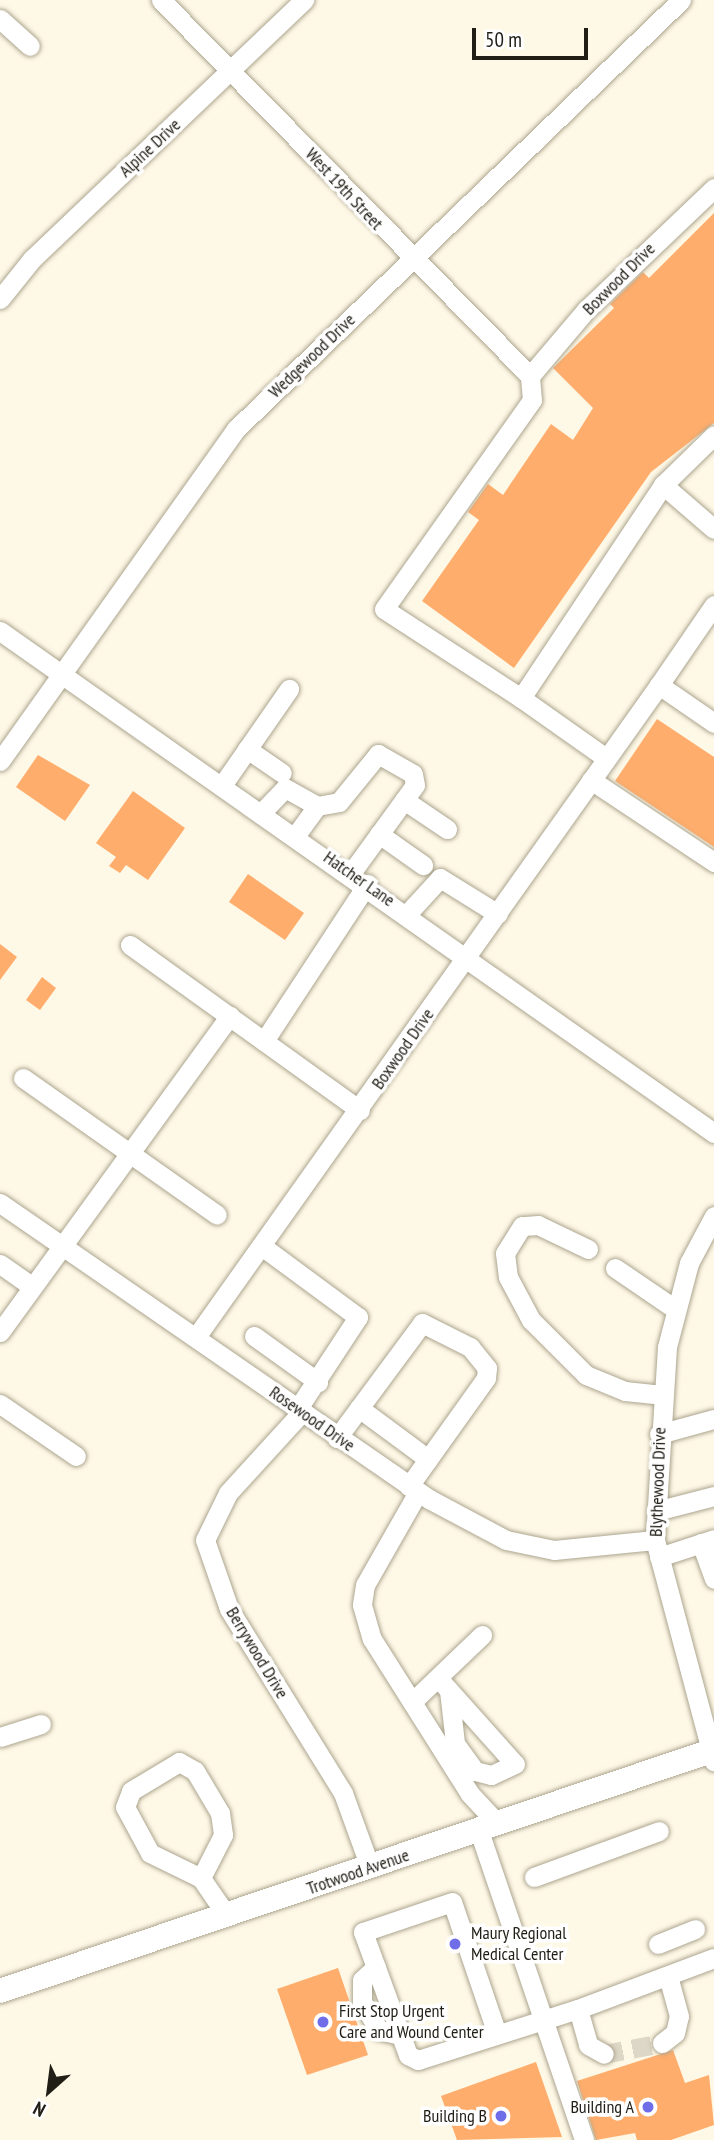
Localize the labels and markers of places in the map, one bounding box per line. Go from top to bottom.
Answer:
place label: Maury Regional Medical Center [471,1923,567,1966]
marker: Maury Regional Medical Center [445,1934,465,1954]
place label: First Stop Urgent Care and Wound Center [339,2001,484,2044]
marker: First Stop Urgent Care and Wound Center [313,2012,333,2032]
place label: Building A [570,2096,634,2118]
marker: Building A [640,2099,656,2115]
place label: Building B [423,2105,487,2127]
marker: Building B [493,2108,509,2124]

